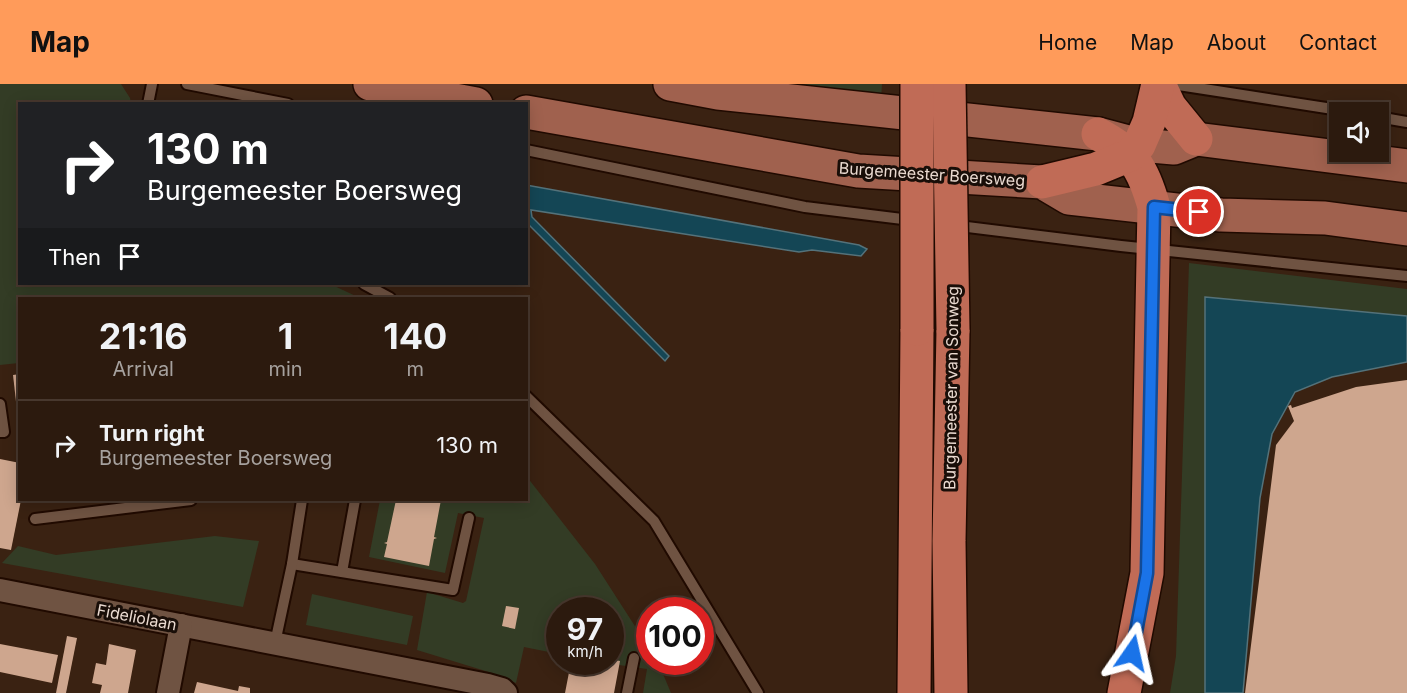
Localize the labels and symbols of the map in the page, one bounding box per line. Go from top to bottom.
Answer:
street label: Burgemeester Boersweg [838,158,1026,190]
pin [1173,186,1224,237]
street label: Burgemeester van Sonweg [939,286,963,490]
speed limit sign: 100 [636,597,714,675]
street label: Fideliolaan [95,599,179,635]
position arrow [1100,621,1164,685]

